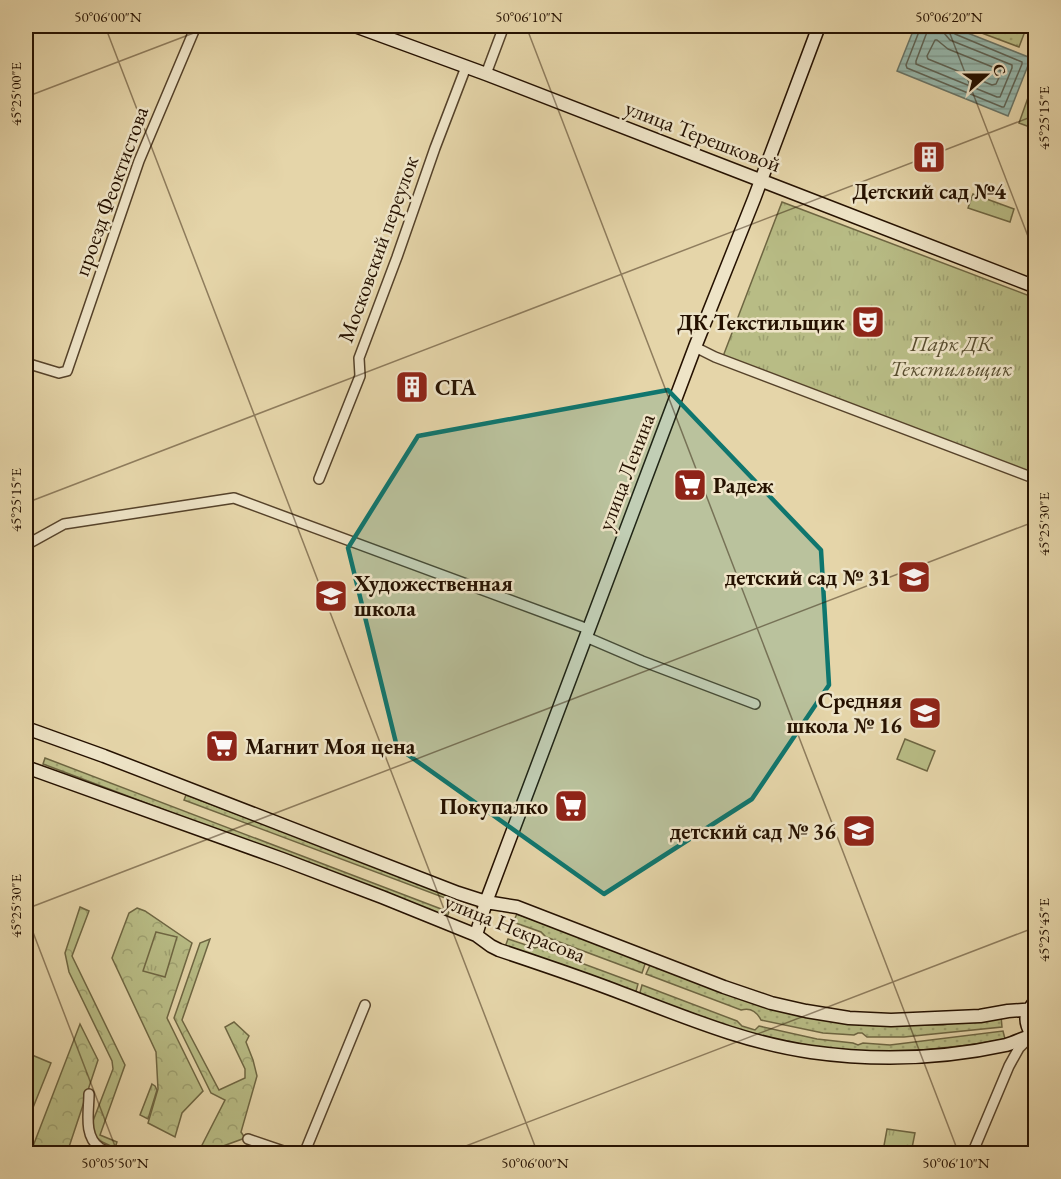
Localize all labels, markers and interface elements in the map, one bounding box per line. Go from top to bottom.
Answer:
text: 50°06'00"N [74,7,142,26]
text: 50°06'10"N [495,7,563,26]
text: 50°06'20"N [915,7,983,26]
north arrow [956,45,1016,105]
text: 45°25'00"E [6,61,25,126]
text: С [988,61,1011,79]
text: 45°25'15"E [1034,85,1053,150]
street label: улица Терешковой [621,93,785,179]
street label: проезд Феоктистова [67,102,155,280]
building icon: Детский сад №4 [911,139,947,175]
street label: Московский переулок [331,151,425,346]
place label: Детский сад №4 [852,177,1006,206]
theatre icon: ДК Текстильщик [850,304,886,340]
place label: ДК Текстильщик [677,308,846,337]
park label: Парк ДК Текстильщик [890,329,1013,383]
building icon: СГА [394,369,430,405]
place label: СГА [435,373,476,402]
street label: улица Ленина [590,409,662,535]
text: 45°25'15"E [6,467,25,532]
supermarket icon: Радеж [672,467,708,503]
place label: Радеж [713,471,774,500]
text: 45°25'30"E [1034,491,1053,556]
school or university icon: детский сад № 31 [896,559,932,595]
place label: детский сад № 31 [725,563,891,592]
place label: Художественная школа [353,569,513,623]
school or university icon: Художественная школа [313,578,349,614]
place label: Средняя школа № 16 [787,686,902,740]
school or university icon: Средняя школа № 16 [907,695,943,731]
supermarket icon: Магнит Моя цена [204,728,240,764]
place label: Магнит Моя цена [245,732,416,761]
supermarket icon: Покупалко [553,788,589,824]
place label: Покупалко [440,792,548,821]
school or university icon: детский сад № 36 [841,813,877,849]
place label: детский сад № 36 [670,817,836,846]
text: 45°25'30"E [6,873,25,938]
street label: улица Некрасова [440,886,590,970]
text: 45°25'45"E [1034,897,1053,962]
text: 50°05'50"N [81,1153,149,1172]
text: 50°06'00"N [501,1153,569,1172]
text: 50°06'10"N [922,1153,990,1172]

